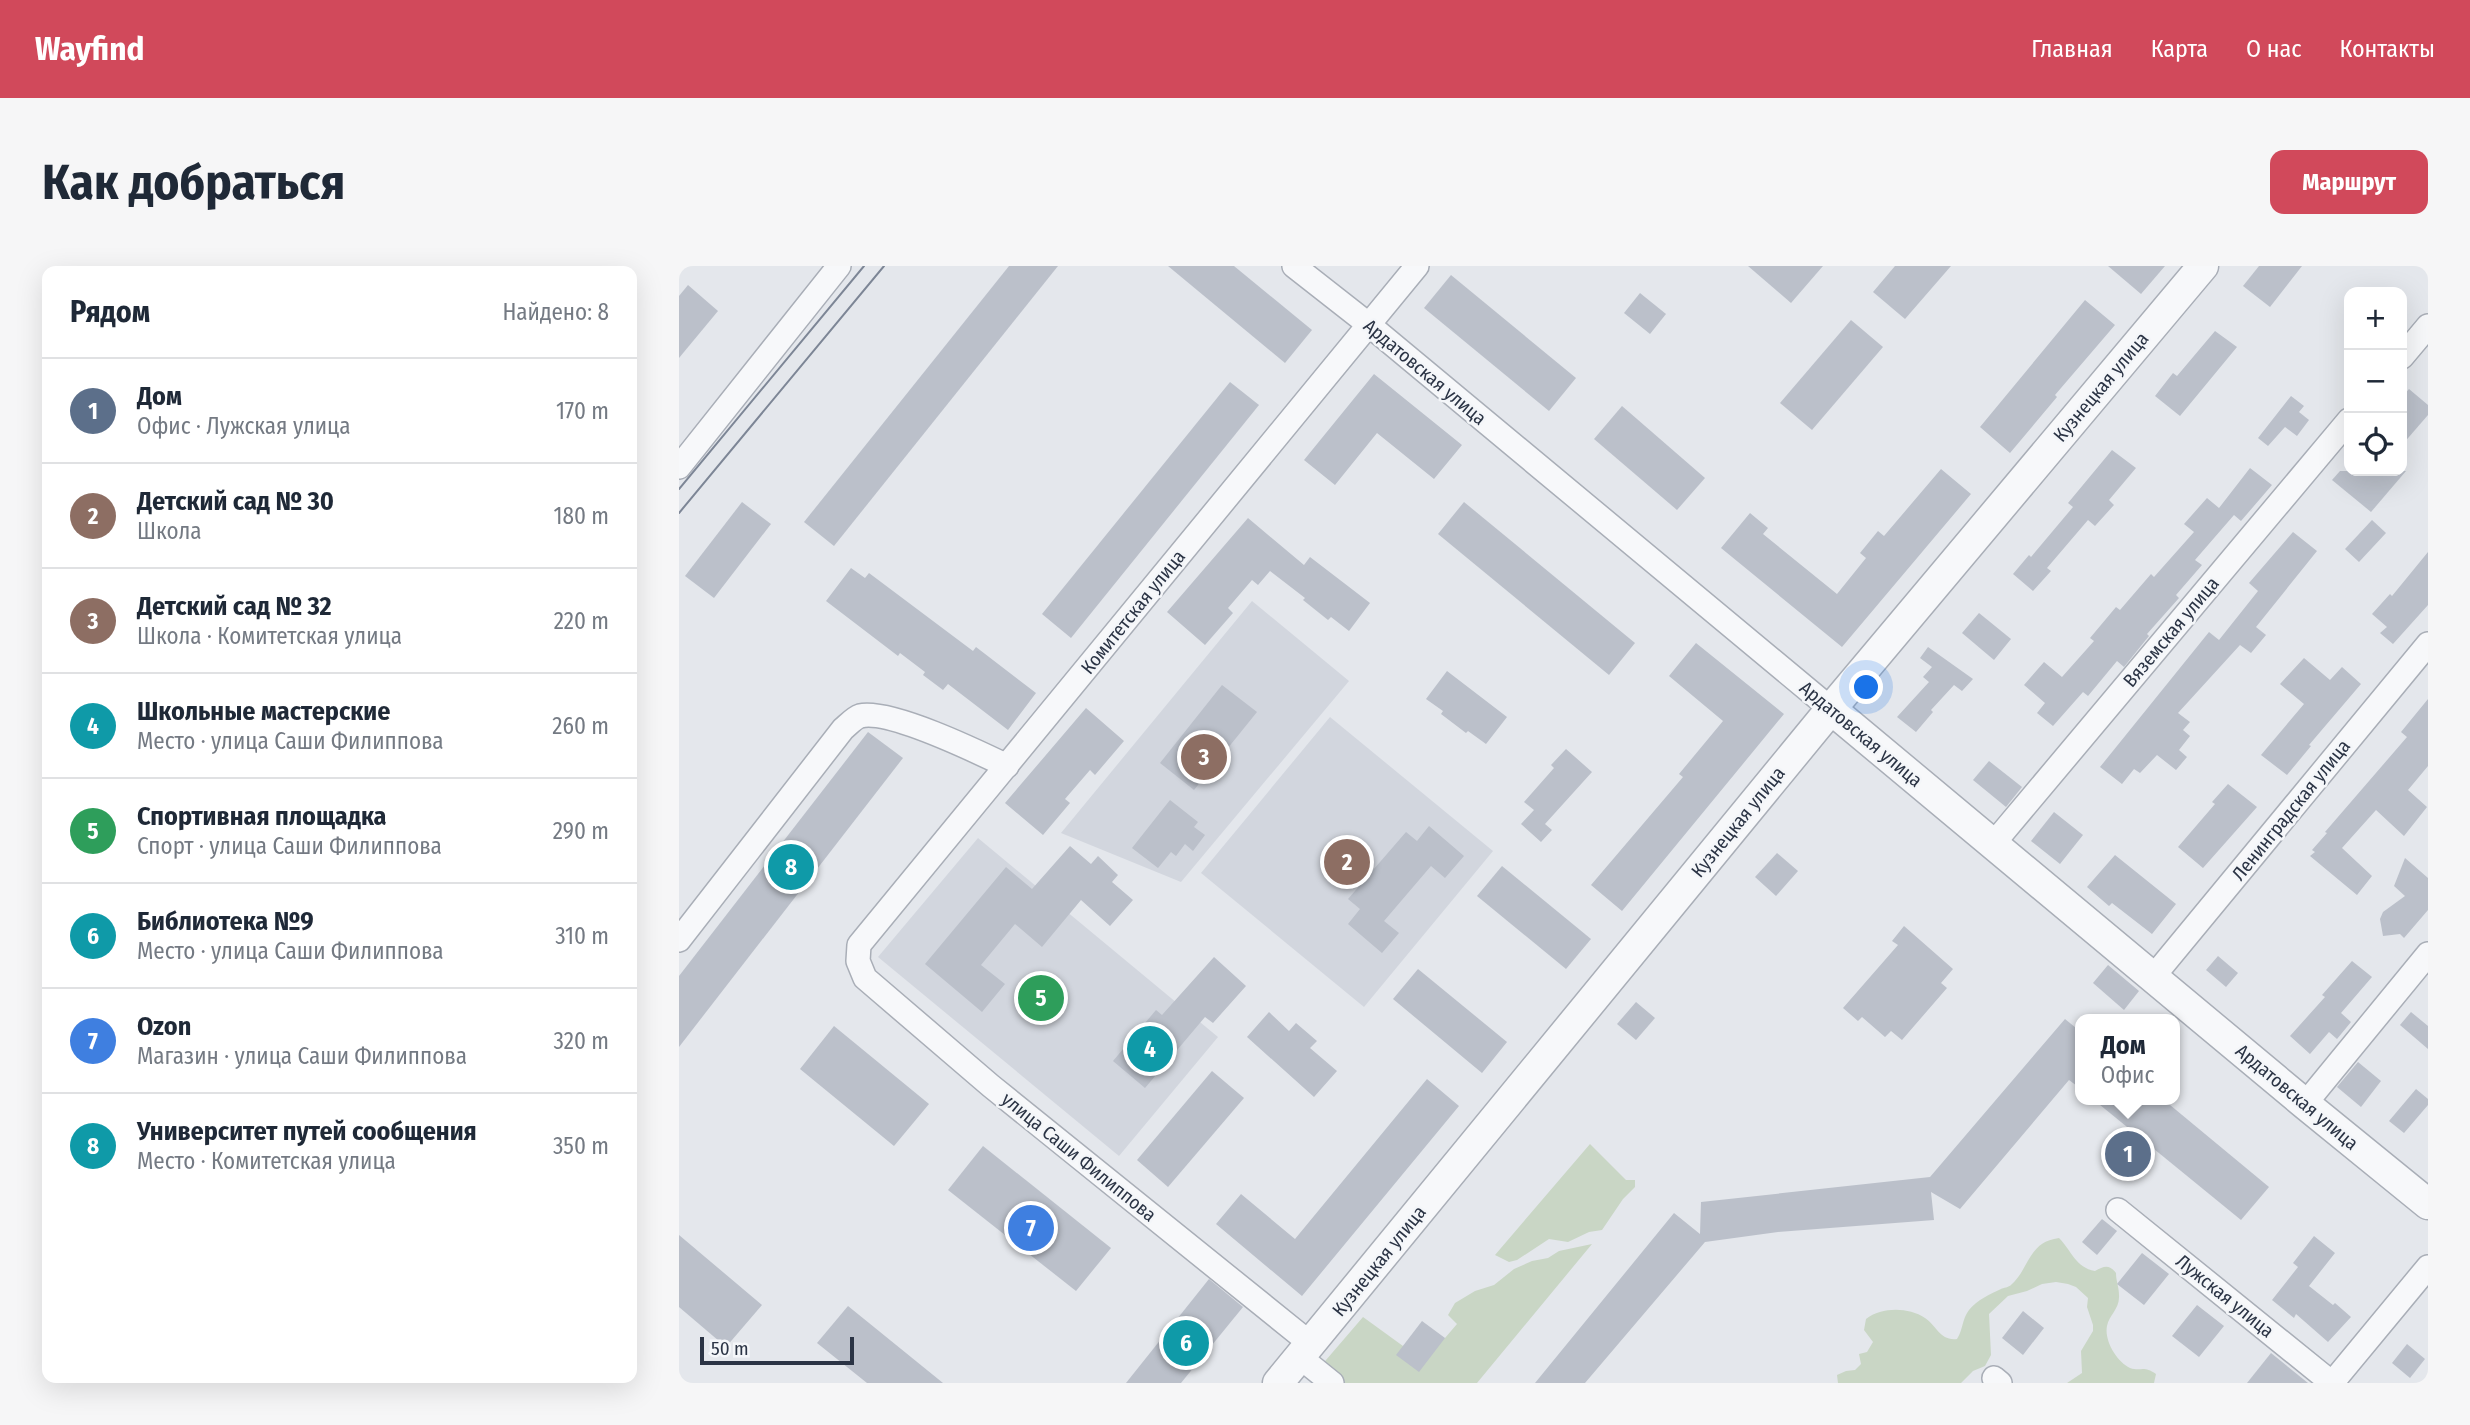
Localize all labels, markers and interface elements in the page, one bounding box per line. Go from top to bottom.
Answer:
text: Wayfind [35,29,144,69]
text: Главная [2031,35,2113,63]
text: Карта [2151,35,2208,63]
text: О нас [2246,35,2301,63]
text: Контакты [2339,35,2435,63]
button: Маршрут [2270,150,2428,214]
text: Как добраться [42,153,345,212]
map controls [2344,287,2407,476]
button: + [2344,287,2407,350]
text: Рядом [70,294,150,330]
text: Найдено: 8 [502,298,609,326]
street label: Ардатовская улица [1359,314,1491,430]
street label: Кузнецкая улица [2049,328,2153,446]
button: − [2344,350,2407,413]
text: Дом [137,381,182,412]
text: 1 [88,397,98,425]
text: 170 m [556,397,609,425]
text: Офис · Лужская улица [137,412,351,440]
button: locate [2344,413,2407,476]
text: Детский сад № 30 [137,486,334,517]
text: 2 [88,502,98,530]
text: 180 m [553,502,609,530]
text: Школа [137,517,202,545]
street label: Комитетская улица [1076,545,1190,679]
street label: Вяземская улица [2118,572,2224,692]
text: Детский сад № 32 [137,591,332,622]
text: 3 [88,607,98,635]
text: 220 m [554,607,609,635]
text: Школа · Комитетская улица [137,622,402,650]
your location [1849,670,1883,704]
street label: Ардатовская улица [1795,676,1927,792]
text: Школьные мастерские [137,696,390,727]
text: 4 [87,712,99,740]
text: 260 m [552,712,609,740]
text: Место · улица Саши Филиппова [137,727,444,755]
pin: 3 [1181,731,1227,783]
street label: Ленинградская улица [2227,735,2355,885]
street label: Кузнецкая улица [1686,762,1790,882]
text: Спортивная площадка [137,801,386,832]
text: 5 [87,817,99,845]
text: 290 m [553,817,609,845]
text: Спорт · улица Саши Филиппова [137,832,442,860]
pin: 2 [1324,836,1370,888]
pin: 8 [768,841,814,893]
text: Библиотека №9 [137,906,314,937]
text: 6 [87,922,99,950]
text: 310 m [555,922,609,950]
text: Место · улица Саши Филиппова [137,937,444,965]
pin: 5 [1018,972,1064,1024]
text: Ozon [137,1011,191,1042]
popup [2075,1014,2180,1105]
pin: 4 [1127,1023,1173,1075]
text: 7 [88,1027,98,1055]
text: 320 m [554,1027,609,1055]
text: Дом [2101,1030,2146,1061]
street label: Ардатовская улица [2231,1039,2363,1155]
text: Магазин · улица Саши Филиппова [137,1042,467,1070]
text: Офис [2101,1061,2154,1089]
street label: улица Саши Филиппова [997,1088,1161,1226]
text: Университет путей сообщения [137,1116,477,1147]
pin: 1 [2105,1128,2151,1180]
text: 8 [87,1132,99,1160]
text: 350 m [553,1132,609,1160]
text: Место · Комитетская улица [137,1147,396,1175]
street label: Кузнецкая улица [1327,1201,1431,1321]
pin: 7 [1008,1202,1054,1254]
street label: Лужская улица [2171,1250,2279,1342]
pin: 6 [1163,1317,1209,1369]
scale bar [700,1334,854,1366]
text: 50 m [711,1337,749,1360]

